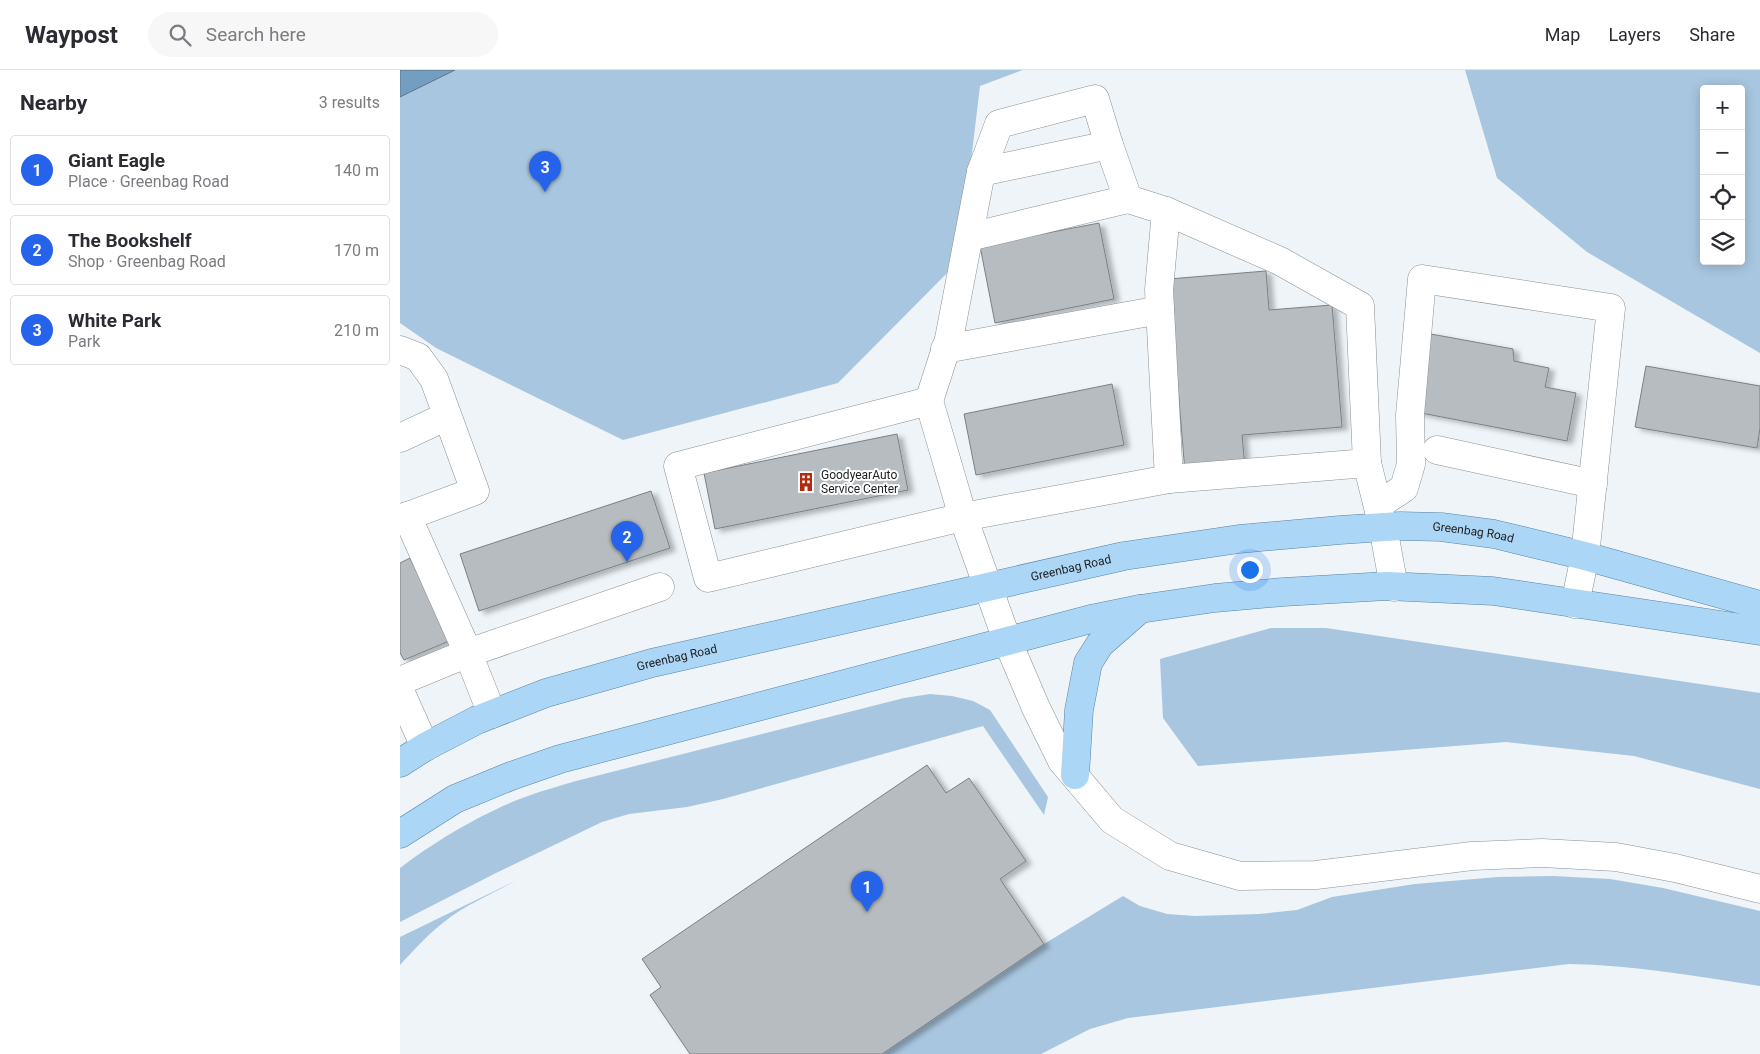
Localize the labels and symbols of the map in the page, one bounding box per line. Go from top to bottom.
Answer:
pin: 3 [529,151,561,192]
place label: GoodyearAuto Service Center [821,468,898,496]
building icon: GoodyearAuto Service Center [795,471,817,493]
street label: Greenbag Road [1432,520,1515,546]
pin: 2 [611,521,643,562]
street label: Greenbag Road [1029,552,1112,584]
your location [1237,557,1263,583]
street label: Greenbag Road [635,641,718,674]
pin: 1 [851,871,883,912]

